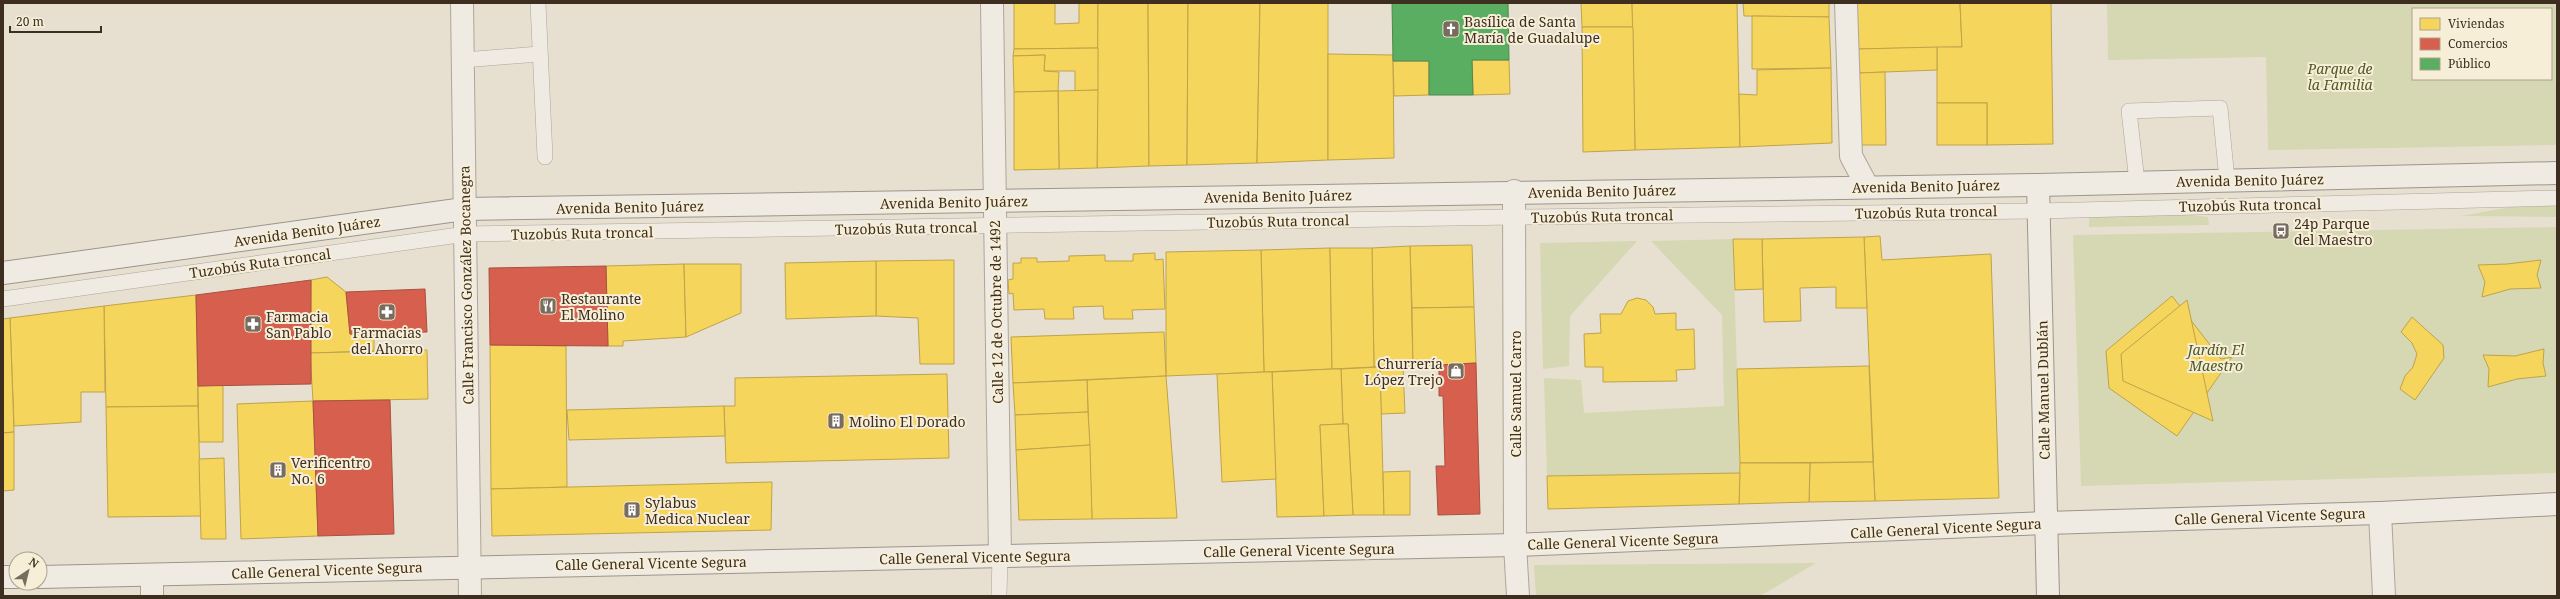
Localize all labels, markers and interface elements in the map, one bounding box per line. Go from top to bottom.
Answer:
scale bar [10,8,101,34]
legend [2412,8,2552,80]
place label: Basílica de Santa María de Guadalupe [1464,12,1600,47]
text: 20 m [16,13,44,30]
text: Viviendas [2448,15,2504,32]
church icon: Basílica de Santa María de Guadalupe [1441,19,1461,39]
text: Comercios [2448,35,2508,52]
text: Público [2448,55,2491,72]
park label: Parque de la Familia [2307,59,2374,94]
street label: Calle Francisco González Bocanegra [454,165,478,405]
street label: Avenida Benito Juárez [2176,169,2324,191]
street label: Avenida Benito Juárez [1852,175,2000,197]
street label: Avenida Benito Juárez [1528,180,1676,202]
street label: Avenida Benito Juárez [1204,185,1352,207]
street label: Avenida Benito Juárez [880,191,1028,213]
street label: Tuzobús Ruta troncal [2179,194,2322,216]
street label: Avenida Benito Juárez [556,196,704,218]
street label: Tuzobús Ruta troncal [1855,201,1998,223]
street label: Tuzobús Ruta troncal [1531,205,1674,227]
street label: Tuzobús Ruta troncal [1207,210,1350,232]
street label: Avenida Benito Juárez [232,211,382,251]
place label: 24p Parque del Maestro [2294,214,2372,249]
street label: Tuzobús Ruta troncal [835,217,978,239]
street label: Calle 12 de Octubre de 1492 [985,220,1007,404]
bus stop icon: 24p Parque del Maestro [2271,221,2291,241]
street label: Tuzobús Ruta troncal [511,222,654,244]
street label: Tuzobús Ruta troncal [188,244,332,282]
place label: Restaurante El Molino [561,289,641,324]
restaurant icon: Restaurante El Molino [538,296,558,316]
pharmacy icon: Farmacias del Ahorro [377,302,397,322]
place label: Farmacia San Pablo [266,307,332,342]
pharmacy icon: Farmacia San Pablo [243,314,263,334]
street label: Calle Manuel Dublán [2032,320,2054,460]
place label: Farmacias del Ahorro [351,323,423,358]
street label: Calle Samuel Carro [1506,330,1525,458]
park label: Jardín El Maestro [2185,340,2245,375]
place label: Churrería López Trejo [1364,354,1443,389]
shop icon: Churrería López Trejo [1446,361,1466,381]
building icon: Molino El Dorado [826,411,846,431]
place label: Molino El Dorado [849,412,966,431]
place label: Verificentro No. 6 [291,453,370,488]
building icon: Verificentro No. 6 [268,460,288,480]
place label: Sylabus Medica Nuclear [645,493,750,528]
building icon: Sylabus Medica Nuclear [622,500,642,520]
street label: Calle General Vicente Segura [2174,503,2366,529]
street label: Calle General Vicente Segura [1850,513,2042,543]
street label: Calle General Vicente Segura [1527,528,1719,554]
street label: Calle General Vicente Segura [1203,539,1395,561]
street label: Calle General Vicente Segura [879,546,1071,568]
north arrow [8,551,48,591]
street label: Calle General Vicente Segura [555,552,747,574]
text: N [26,554,42,571]
street label: Calle General Vicente Segura [231,557,423,583]

